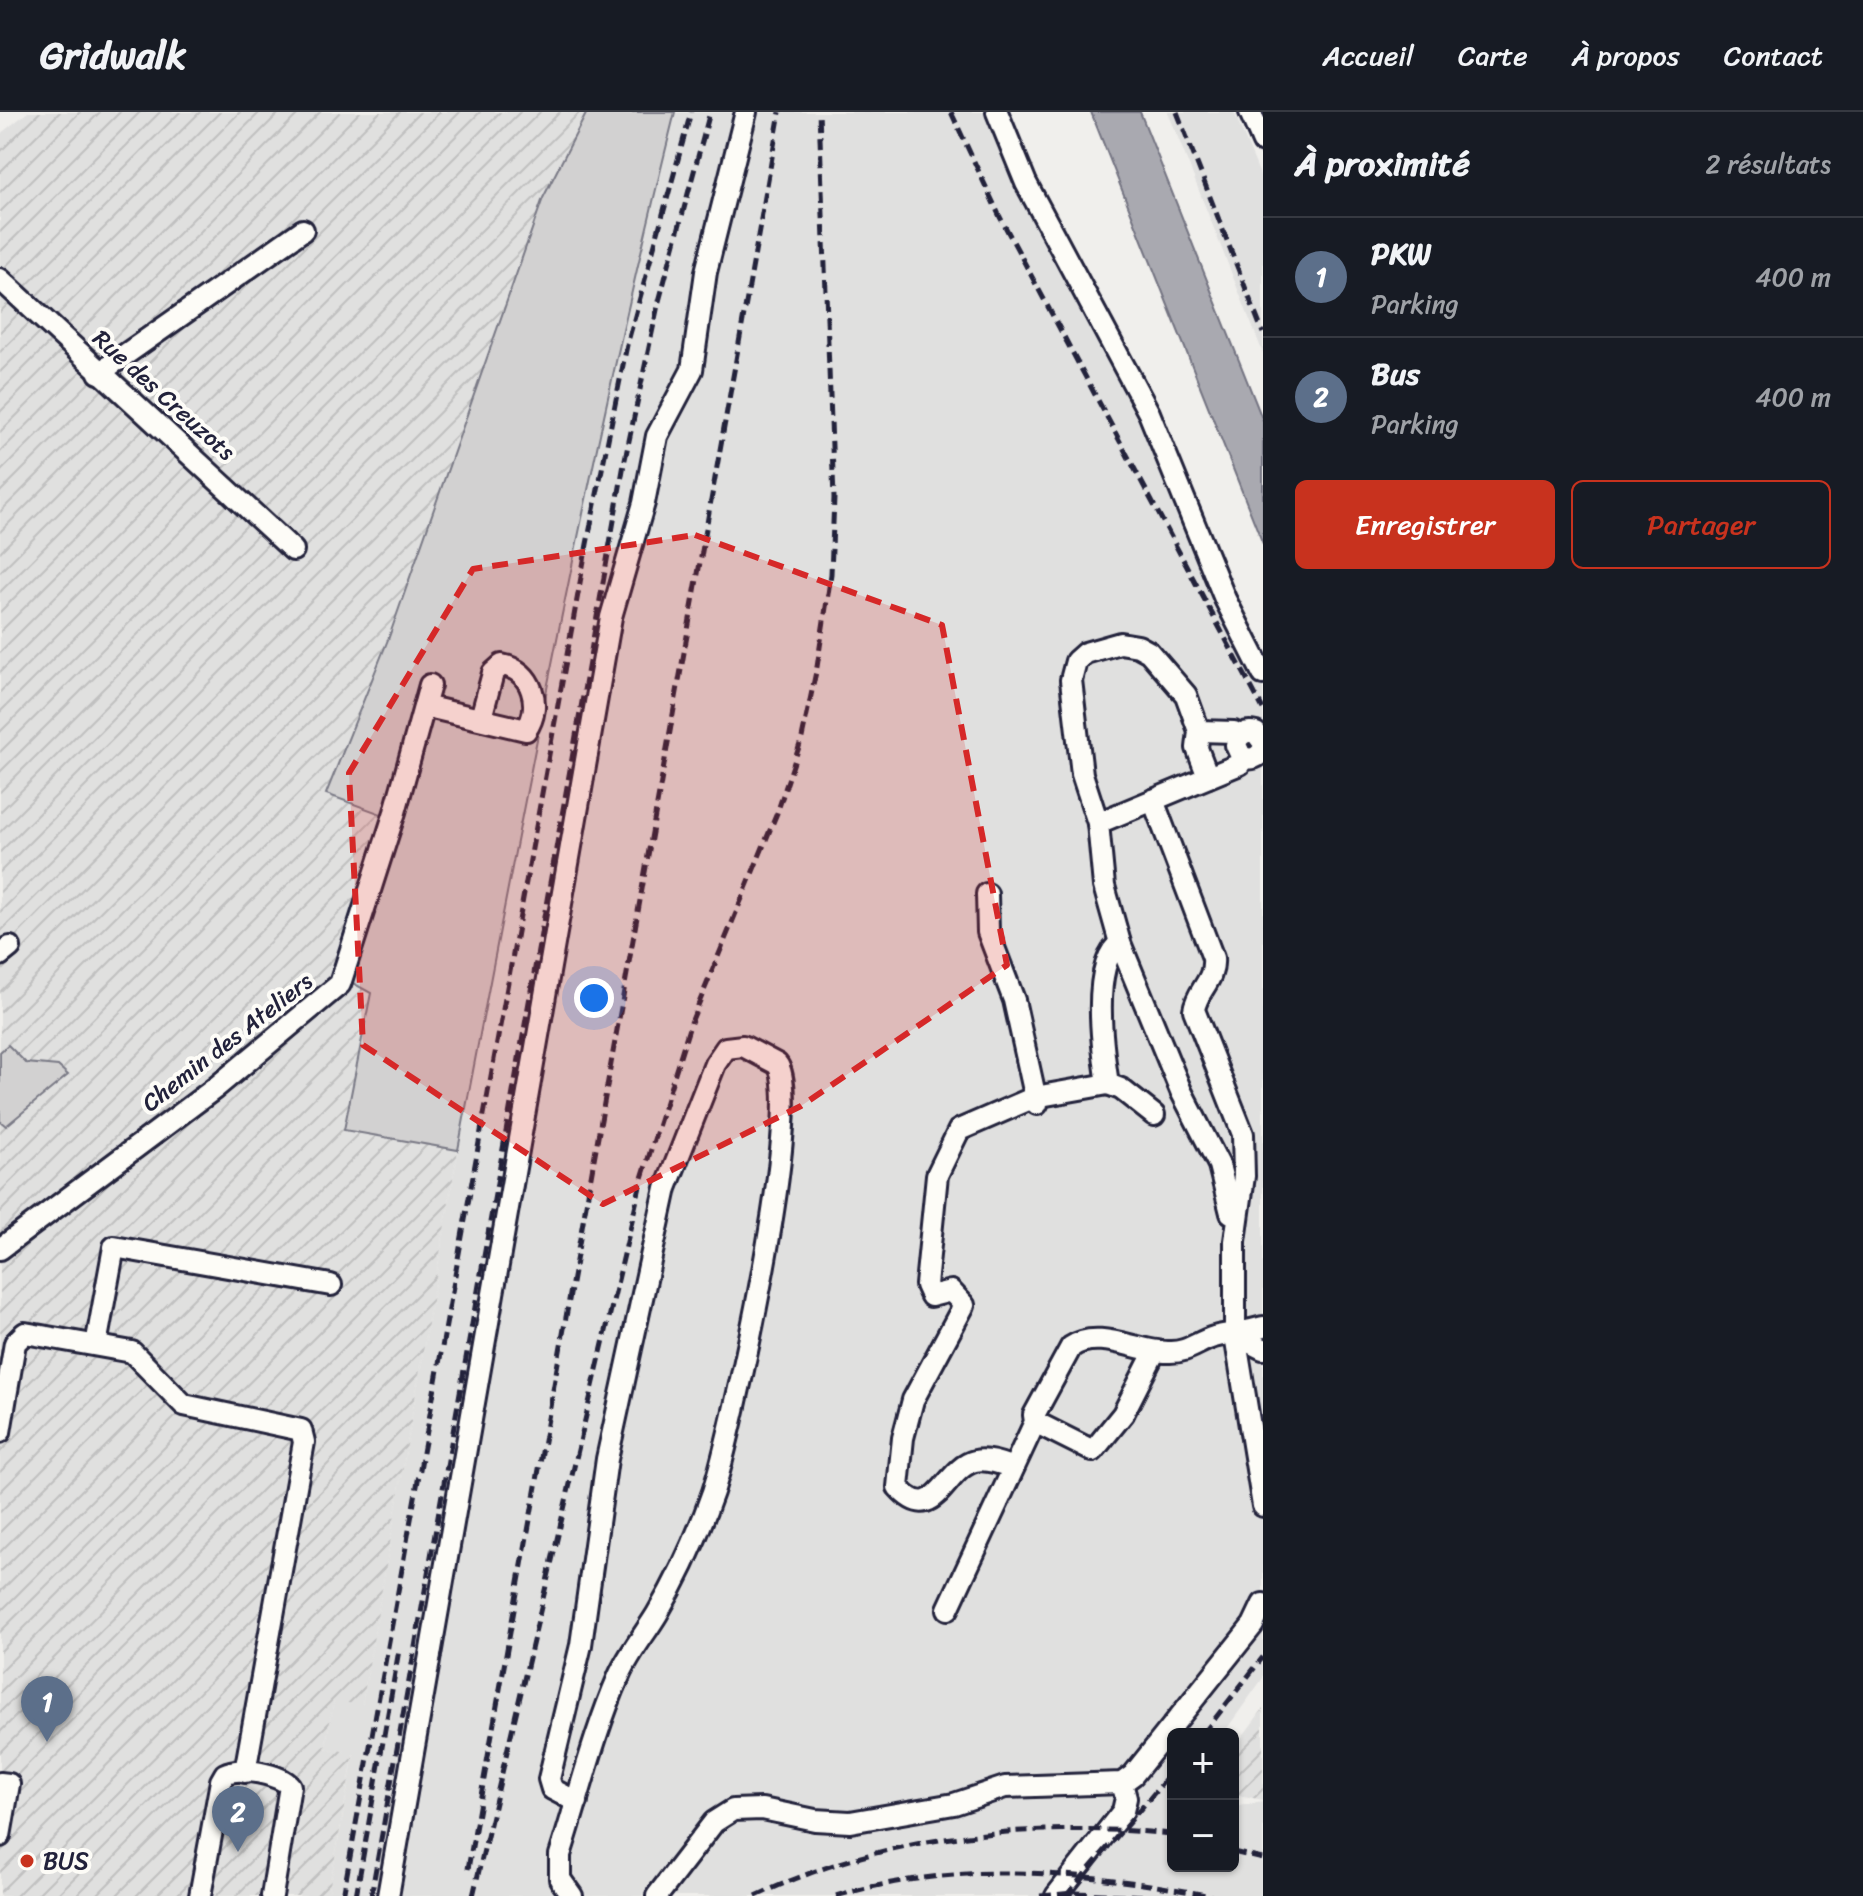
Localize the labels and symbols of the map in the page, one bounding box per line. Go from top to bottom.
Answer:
street label: Rue des Creuzots [83,319,245,471]
street label: Chemin des Ateliers [132,961,322,1123]
your location [574,978,614,1018]
pin: 1 [21,1676,73,1742]
pin: 2 [212,1786,264,1852]
place label: BUS [43,1840,89,1882]
marker: BUS [18,1852,36,1870]

